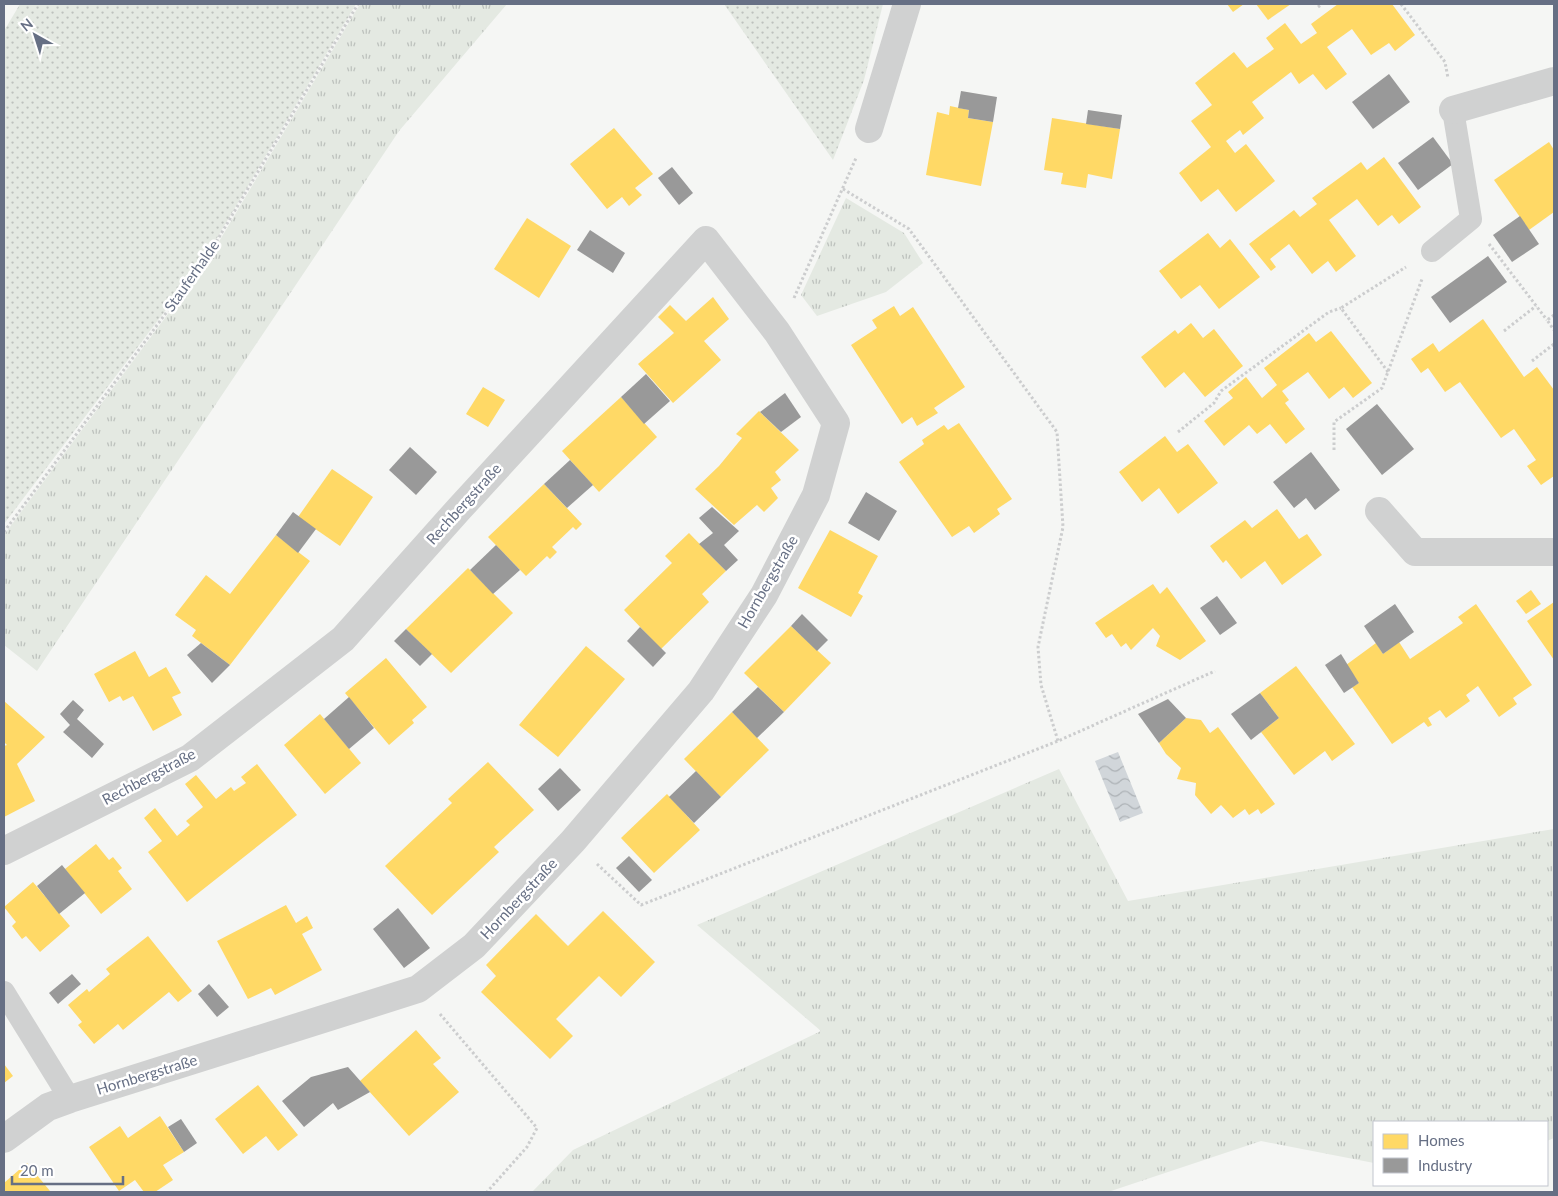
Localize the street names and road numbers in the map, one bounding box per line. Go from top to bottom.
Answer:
street label: Stauferhalde [160,236,222,315]
street label: Rechbergstraße [422,459,504,548]
street label: Hornbergstraße [733,532,801,631]
street label: Rechbergstraße [99,744,198,808]
street label: Hornbergstraße [476,854,560,943]
street label: Hornbergstraße [94,1050,199,1098]

